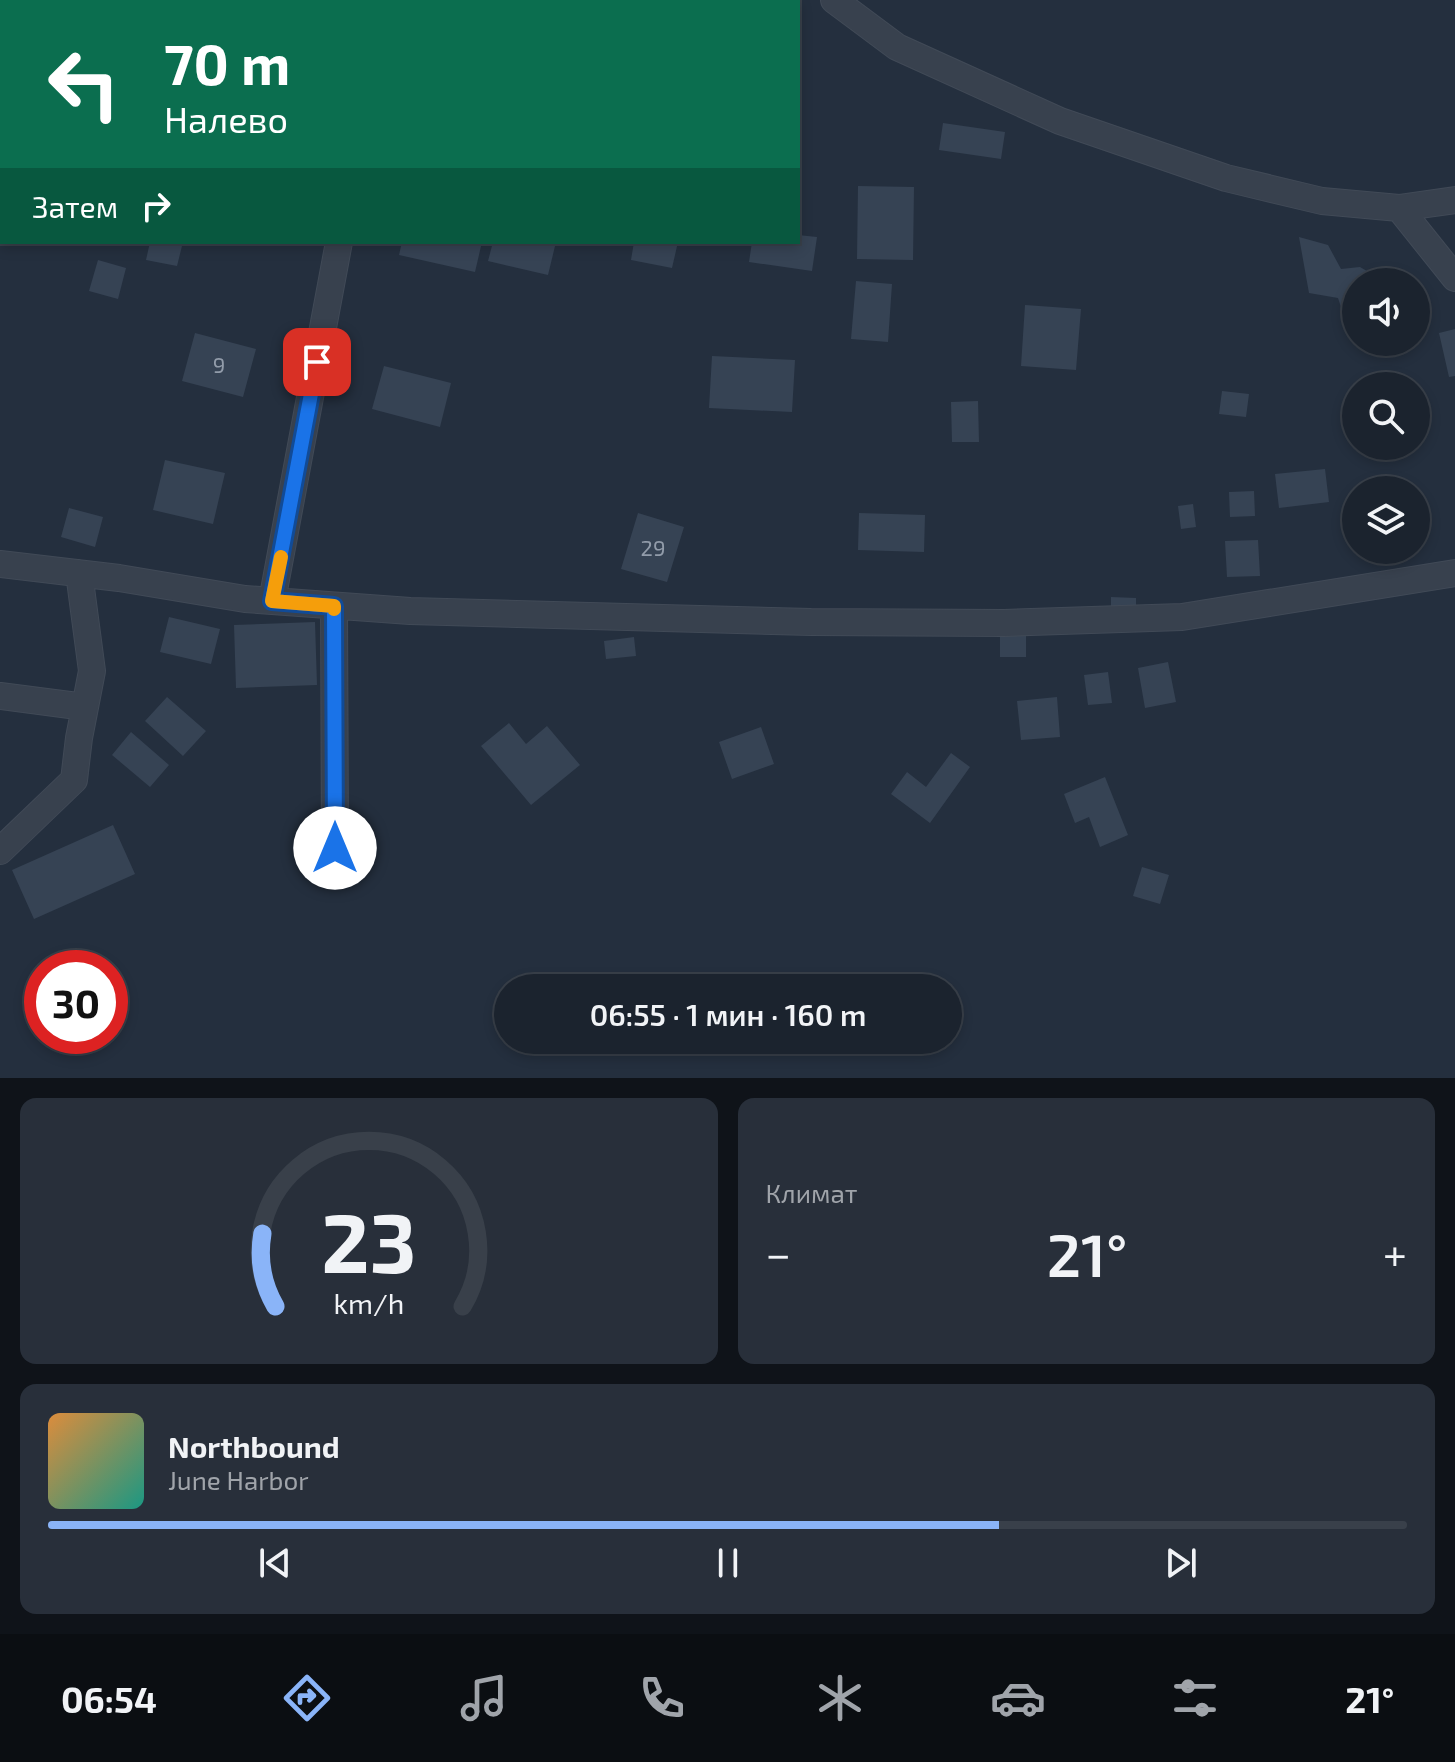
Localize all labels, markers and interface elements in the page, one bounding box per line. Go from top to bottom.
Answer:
text: 70 m [164,29,290,96]
icon: left [32,32,136,136]
text: Налево [164,97,288,140]
icon: right [134,184,178,228]
text: Затем [32,188,118,224]
map controls [1342,268,1430,564]
button: sound [1342,268,1430,356]
pin [283,328,351,396]
icon: arrive [295,340,339,384]
house number: 9 [213,351,225,377]
button: search [1342,372,1430,460]
button: layers [1342,476,1430,564]
house number: 29 [641,534,665,560]
position arrow [293,806,377,890]
speed limit sign: 30 [24,950,128,1054]
text: 06:55 · 1 мин · 160 m [590,996,866,1032]
text: Климат [766,1177,858,1208]
text: 23 [321,1190,417,1290]
text: 21° [1047,1217,1127,1289]
text: − [766,1226,791,1279]
text: + [1383,1226,1407,1279]
text: km/h [333,1285,404,1320]
text: Northbound [168,1428,340,1464]
text: June Harbor [168,1464,309,1495]
icon: previous [253,1541,297,1585]
icon: pause [706,1541,750,1585]
icon: next [1159,1541,1203,1585]
icon: directions [279,1670,335,1726]
icon: music [456,1670,512,1726]
icon: phone [634,1670,690,1726]
icon: climate [812,1670,868,1726]
icon: car [990,1670,1046,1726]
icon: filters [1167,1670,1223,1726]
text: 06:54 [61,1677,157,1720]
text: 21° [1345,1677,1394,1720]

